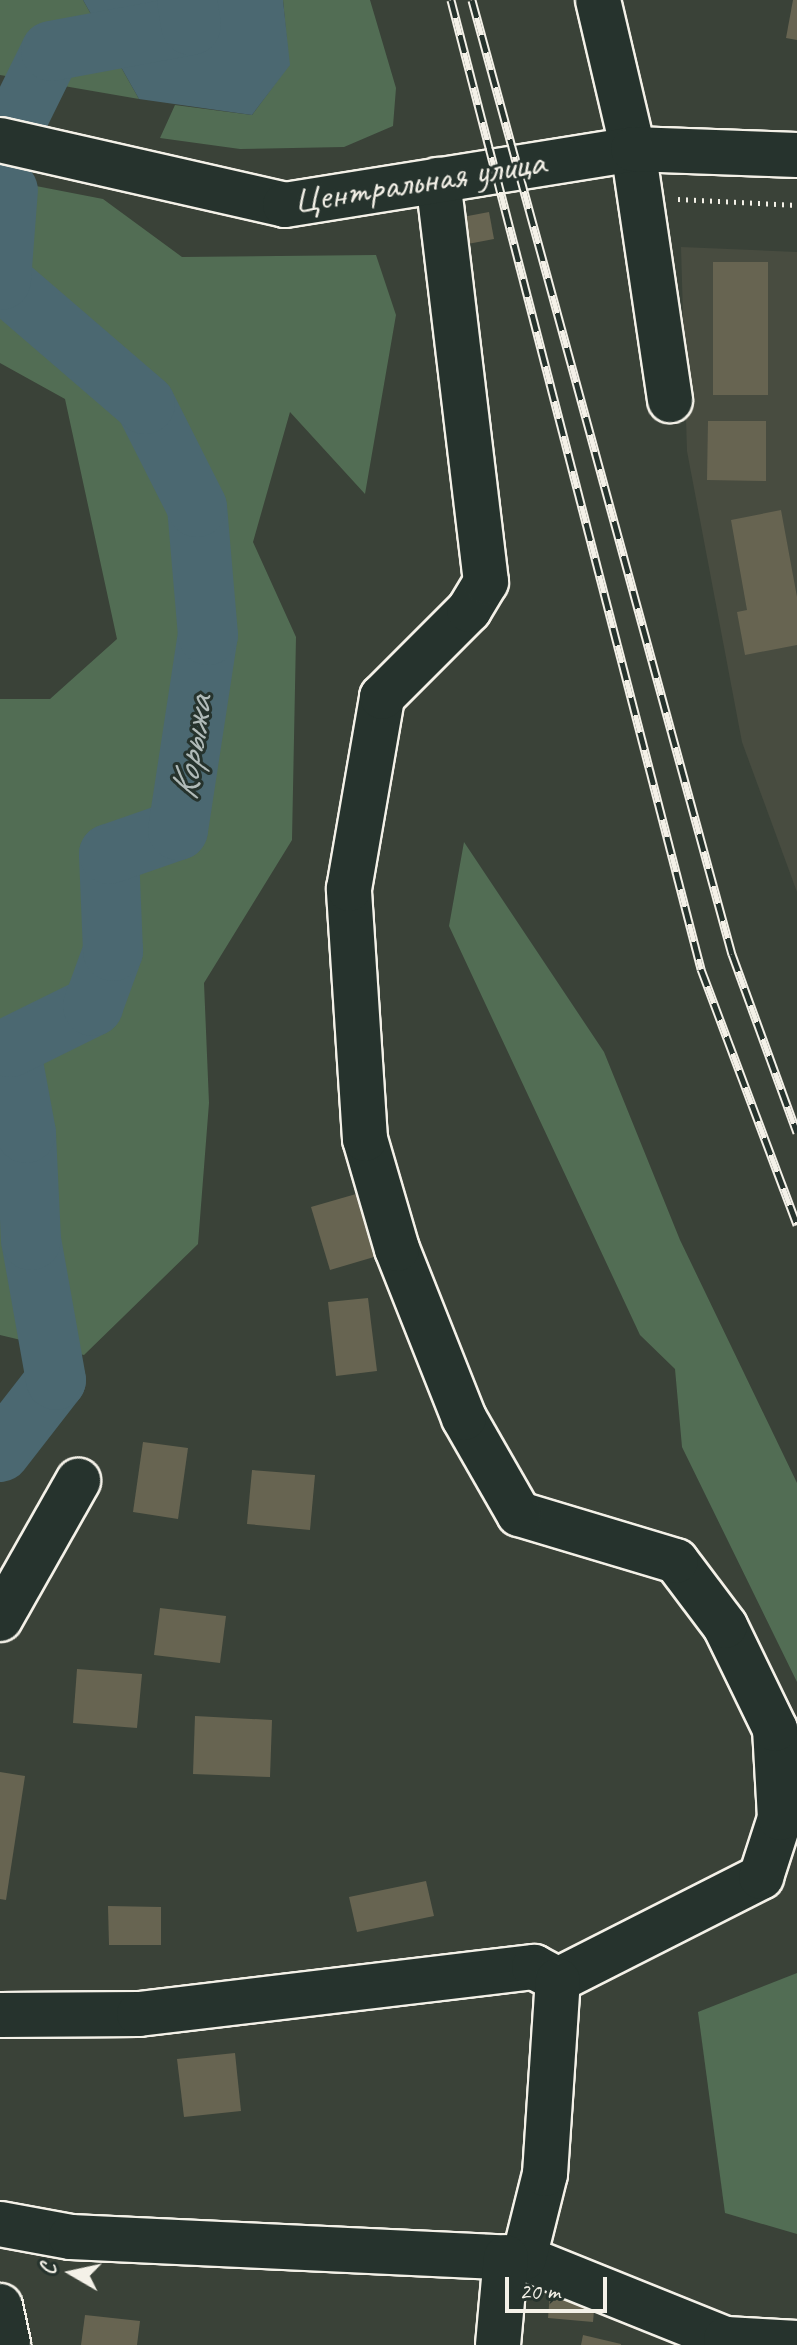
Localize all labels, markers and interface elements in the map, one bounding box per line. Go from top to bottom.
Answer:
street label: Центральная улица [289,138,549,224]
water label: Корыжа [159,693,223,803]
north arrow [32,2233,112,2313]
scale bar [509,2261,611,2311]
text: С [34,2262,63,2277]
text: 20 m [519,2276,560,2306]

